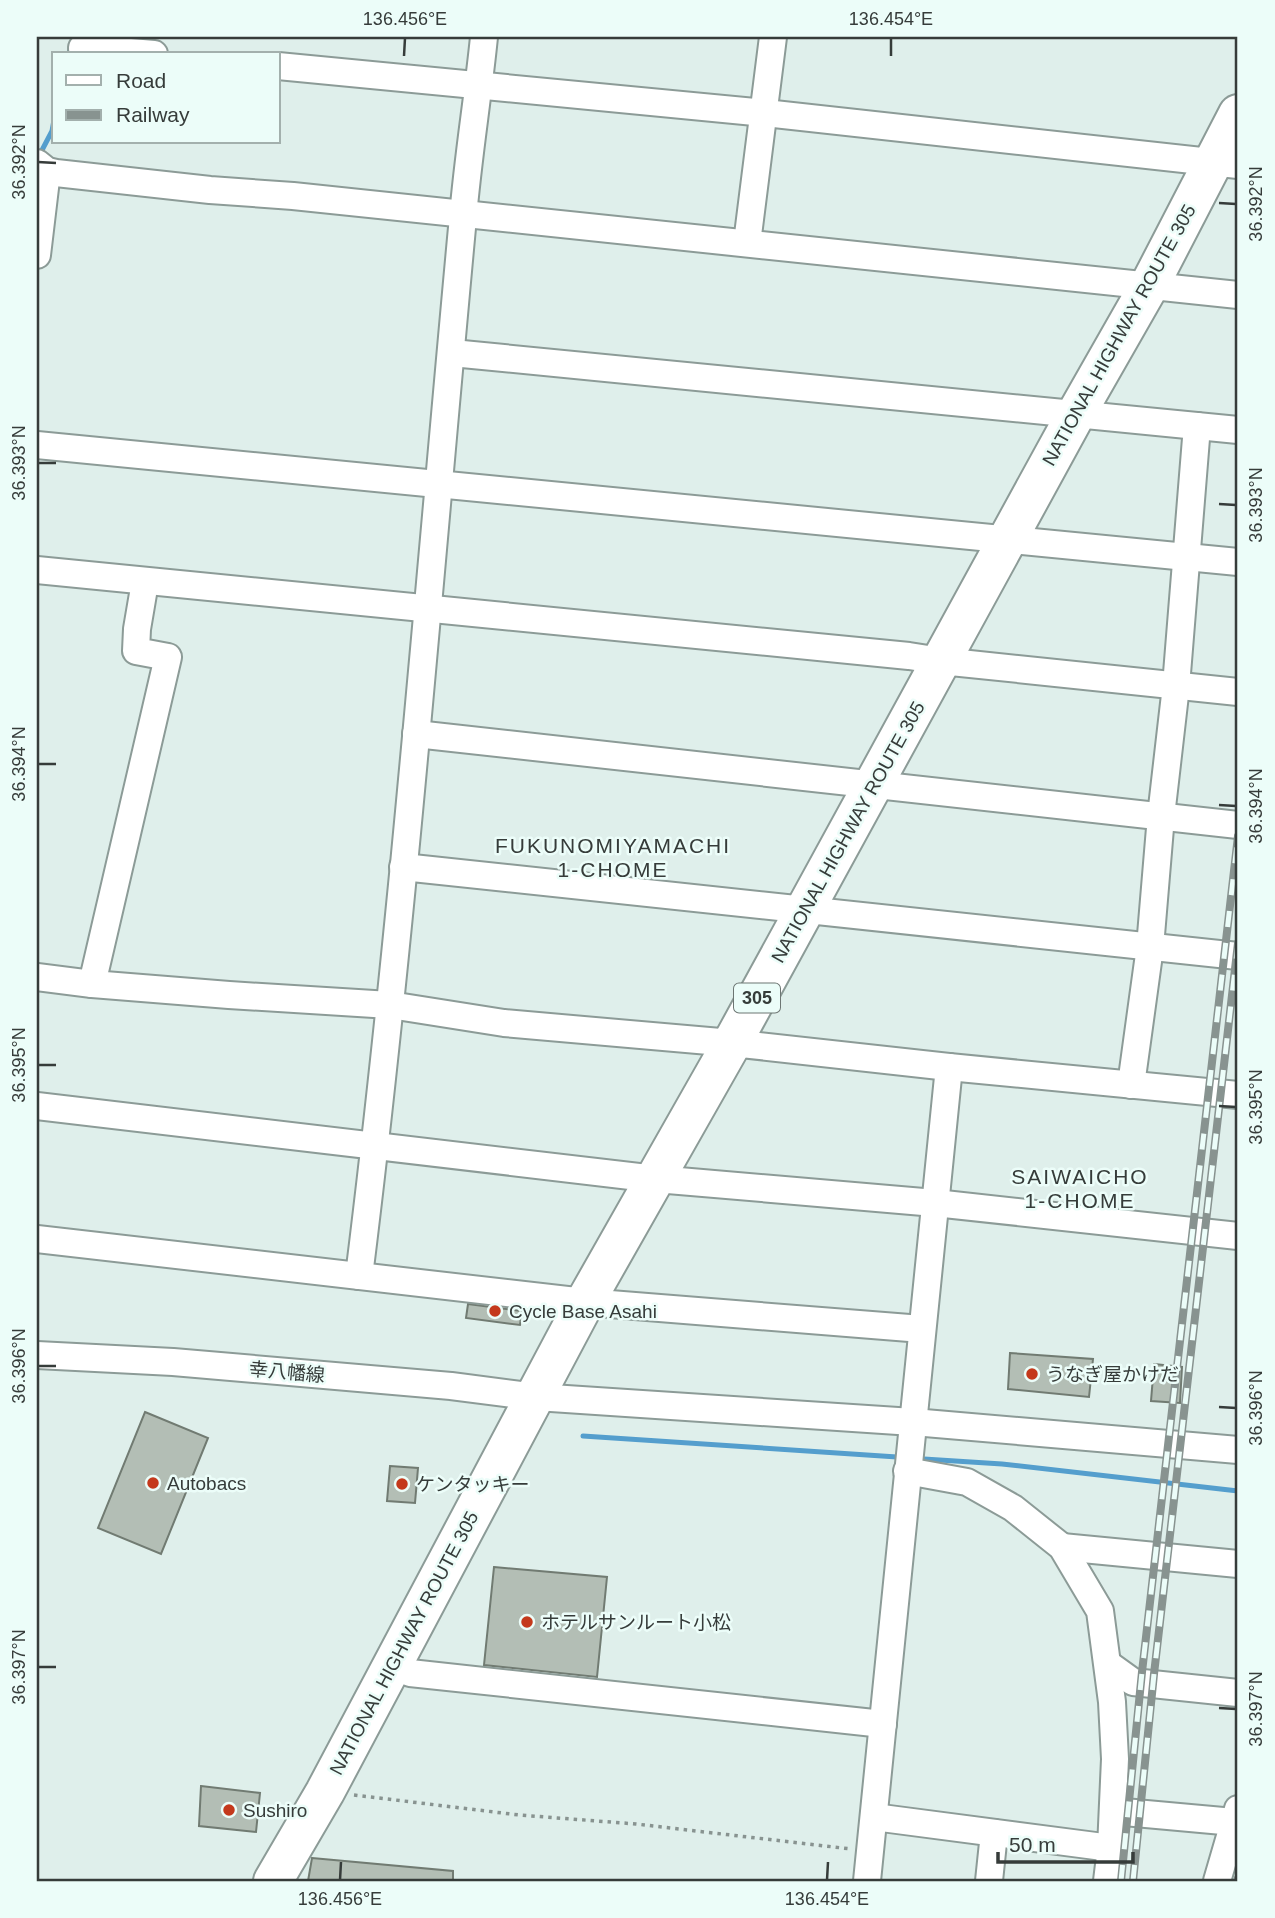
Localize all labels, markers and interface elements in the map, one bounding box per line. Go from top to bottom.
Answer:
text: 136.456°E [363,9,447,29]
text: 136.454°E [849,9,933,29]
legend [52,52,280,144]
text: Road [116,69,166,92]
text: Railway [116,103,190,126]
text: 36.392°N [9,124,29,200]
text: 36.392°N [1246,166,1266,242]
street label: NATIONAL HIGHWAY ROUTE 305 [1038,201,1200,469]
text: 36.393°N [9,425,29,501]
text: 36.393°N [1246,467,1266,543]
street label: NATIONAL HIGHWAY ROUTE 305 [767,698,929,966]
text: 36.394°N [9,726,29,802]
text: 36.394°N [1246,768,1266,844]
district label: FUKUNOMIYAMACHI 1-CHOME [495,834,731,881]
road number: 305 [734,984,780,1013]
text: 36.395°N [9,1027,29,1103]
text: 36.395°N [1246,1069,1266,1145]
district label: SAIWAICHO 1-CHOME [1011,1165,1149,1212]
place label: Cycle Base Asahi [509,1301,657,1322]
marker: Cycle Base Asahi [487,1303,503,1319]
text: 36.396°N [9,1328,29,1404]
street label: 幸八幡線 [248,1358,326,1386]
place label: うなぎ屋かけだ [1046,1364,1179,1385]
marker: うなぎ屋かけだ [1024,1366,1040,1382]
text: 36.396°N [1246,1370,1266,1446]
place label: Autobacs [167,1473,246,1494]
place label: ケンタッキー [416,1474,529,1495]
marker: Autobacs [145,1475,161,1491]
marker: ケンタッキー [394,1476,410,1492]
street label: NATIONAL HIGHWAY ROUTE 305 [325,1508,483,1778]
place label: ホテルサンルート小松 [541,1612,731,1633]
marker: ホテルサンルート小松 [519,1614,535,1630]
text: 36.397°N [9,1629,29,1705]
text: 36.397°N [1246,1671,1266,1747]
place label: Sushiro [243,1800,307,1821]
marker: Sushiro [221,1802,237,1818]
scale bar [998,1820,1133,1864]
text: 50 m [1009,1833,1056,1856]
text: 136.456°E [298,1889,382,1909]
text: 136.454°E [785,1889,869,1909]

